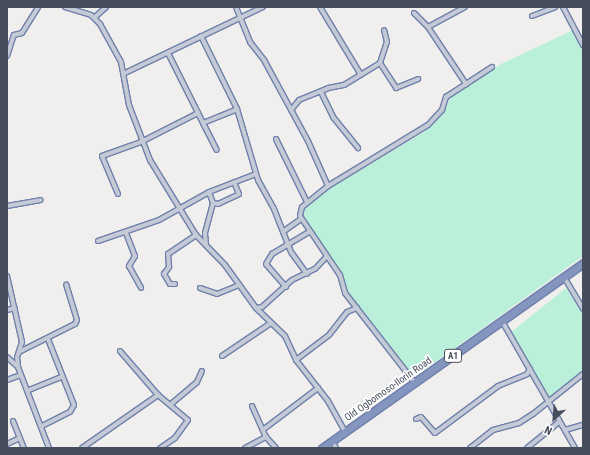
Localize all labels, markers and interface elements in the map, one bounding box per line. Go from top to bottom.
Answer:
road number: A1 [444,349,462,363]
street label: Old Ogbomoso-Ilorin Road [342,354,434,424]
north arrow [534,399,574,439]
text: N [543,423,554,438]

